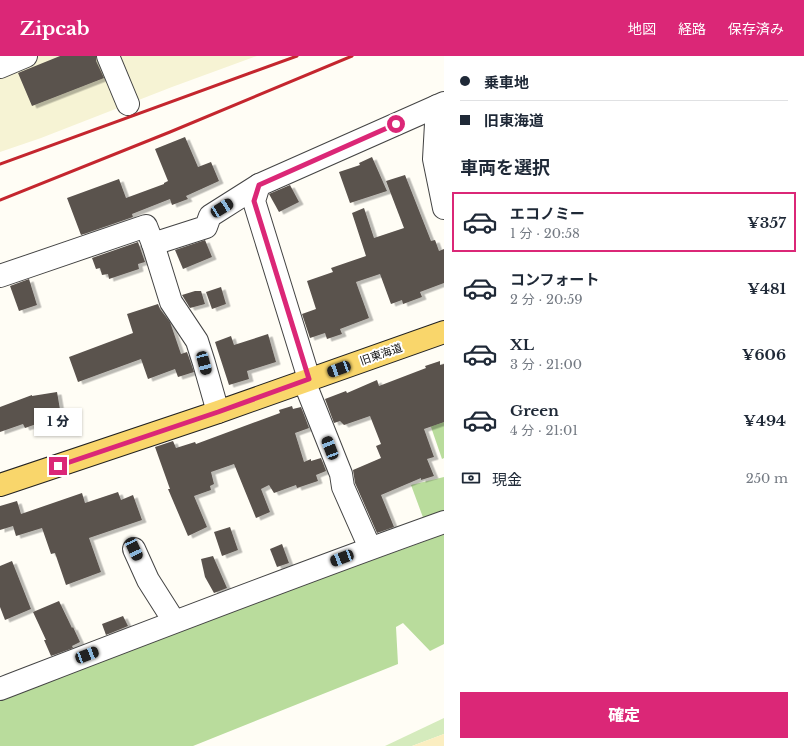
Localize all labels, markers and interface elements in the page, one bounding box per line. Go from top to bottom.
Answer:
text: Zipcab [20,17,90,40]
text: 地図 [628,20,656,38]
text: 経路 [678,20,706,38]
text: 保存済み [728,20,784,38]
text: 乗車地 [484,73,529,92]
text: 旧東海道 [484,111,544,130]
route start [387,115,405,133]
text: 車両を選択 [460,157,550,179]
car [209,197,235,219]
icon: car [462,204,498,240]
text: エコノミー [510,204,585,223]
text: ¥357 [747,213,786,232]
text: 1 分 · 20:58 [510,225,580,242]
icon: car [462,270,498,306]
text: コンフォート [510,270,600,289]
text: ¥481 [747,279,786,298]
text: 2 分 · 20:59 [510,291,583,308]
text: XL [510,335,534,354]
icon: car [462,336,498,372]
street label: 旧東海道 [358,340,404,368]
text: ¥606 [742,345,786,364]
car [195,350,213,376]
text: 3 分 · 21:00 [510,356,582,373]
car [326,359,352,379]
text: Green [510,401,559,420]
icon: car [462,402,498,438]
callout: 1 分 [34,408,82,436]
text: ¥494 [743,411,786,430]
text: 1 分 [47,413,69,430]
text: 4 分 · 21:01 [510,422,578,439]
car [320,435,340,461]
route end [49,457,67,475]
icon: cash [460,467,482,489]
text: 現金 [492,470,522,489]
text: 250 m [746,470,788,487]
car [123,536,145,562]
car [329,548,355,568]
car [74,645,100,665]
button: 確定 [460,692,788,738]

